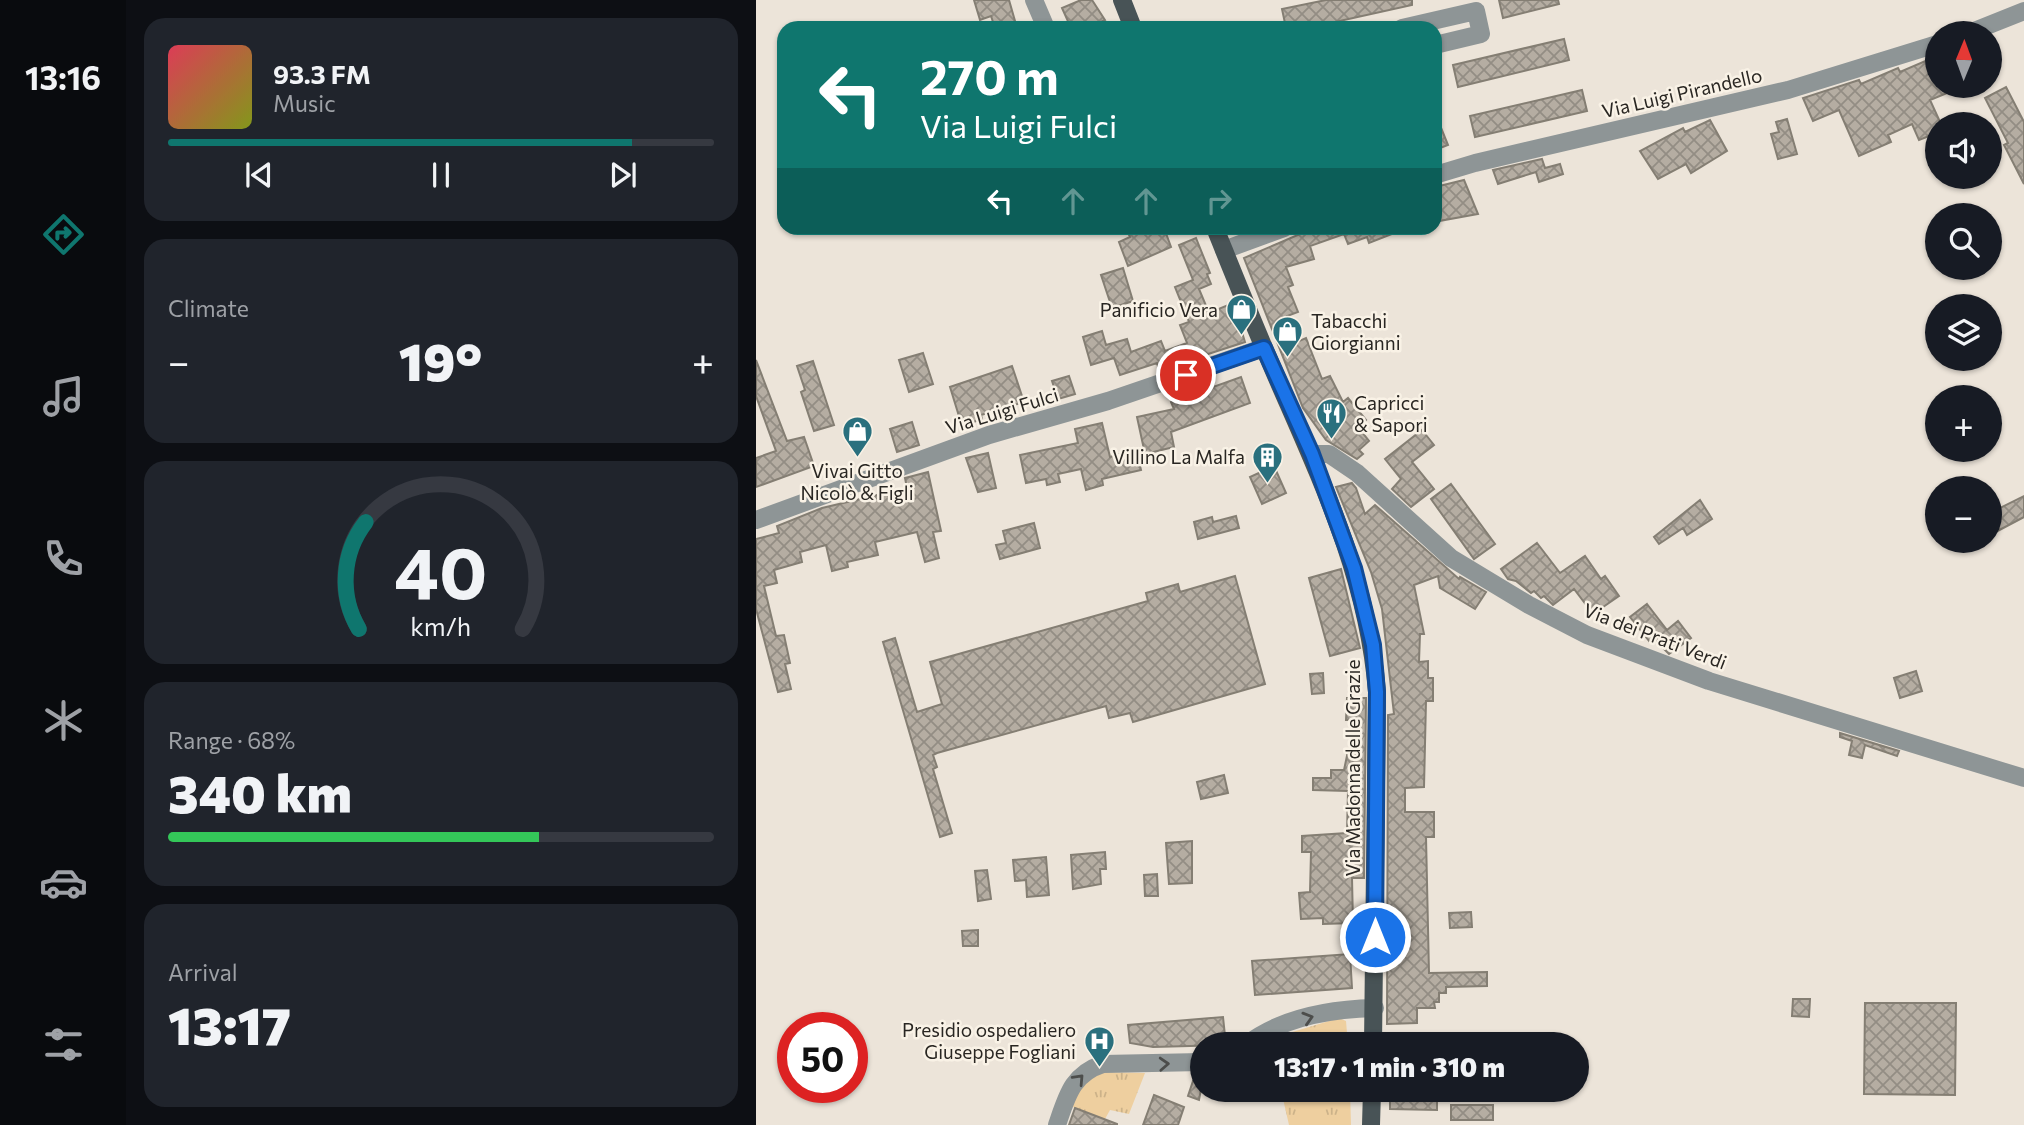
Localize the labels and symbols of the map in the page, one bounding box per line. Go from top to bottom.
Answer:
north arrow [1925,21,2002,98]
street label: Via Luigi Pirandello [1600,63,1764,122]
shop icon: Panificio Vera [1224,293,1258,337]
place label: Panificio Vera [1100,298,1218,321]
place label: Tabacchi Giorgianni [1311,309,1401,354]
shop icon: Tabacchi Giorgianni [1271,315,1305,359]
pin [1156,345,1216,405]
street label: Via Luigi Fulci [943,382,1061,439]
place label: Capricci & Sapori [1354,391,1428,436]
restaurant icon: Capricci & Sapori [1314,397,1348,441]
shop icon: Vivai Gitto Nicolò & Figli [840,415,874,459]
building icon: Villino La Malfa [1251,440,1285,484]
place label: Villino La Malfa [1112,445,1245,468]
place label: Vivai Gitto Nicolò & Figli [800,459,914,504]
street label: Via dei Prati Verdi [1580,598,1730,673]
street label: Via Madonna delle Grazie [1341,659,1364,877]
position arrow [1338,900,1412,974]
one-way arrow [1301,1011,1313,1026]
speed limit sign: 50 [777,1012,868,1103]
place label: Presidio ospedaliero Giuseppe Fogliani [902,1018,1076,1063]
hospital icon: Presidio ospedaliero Giuseppe Fogliani [1082,1024,1116,1068]
one-way arrow [1159,1056,1170,1071]
one-way arrow [1070,1074,1083,1087]

